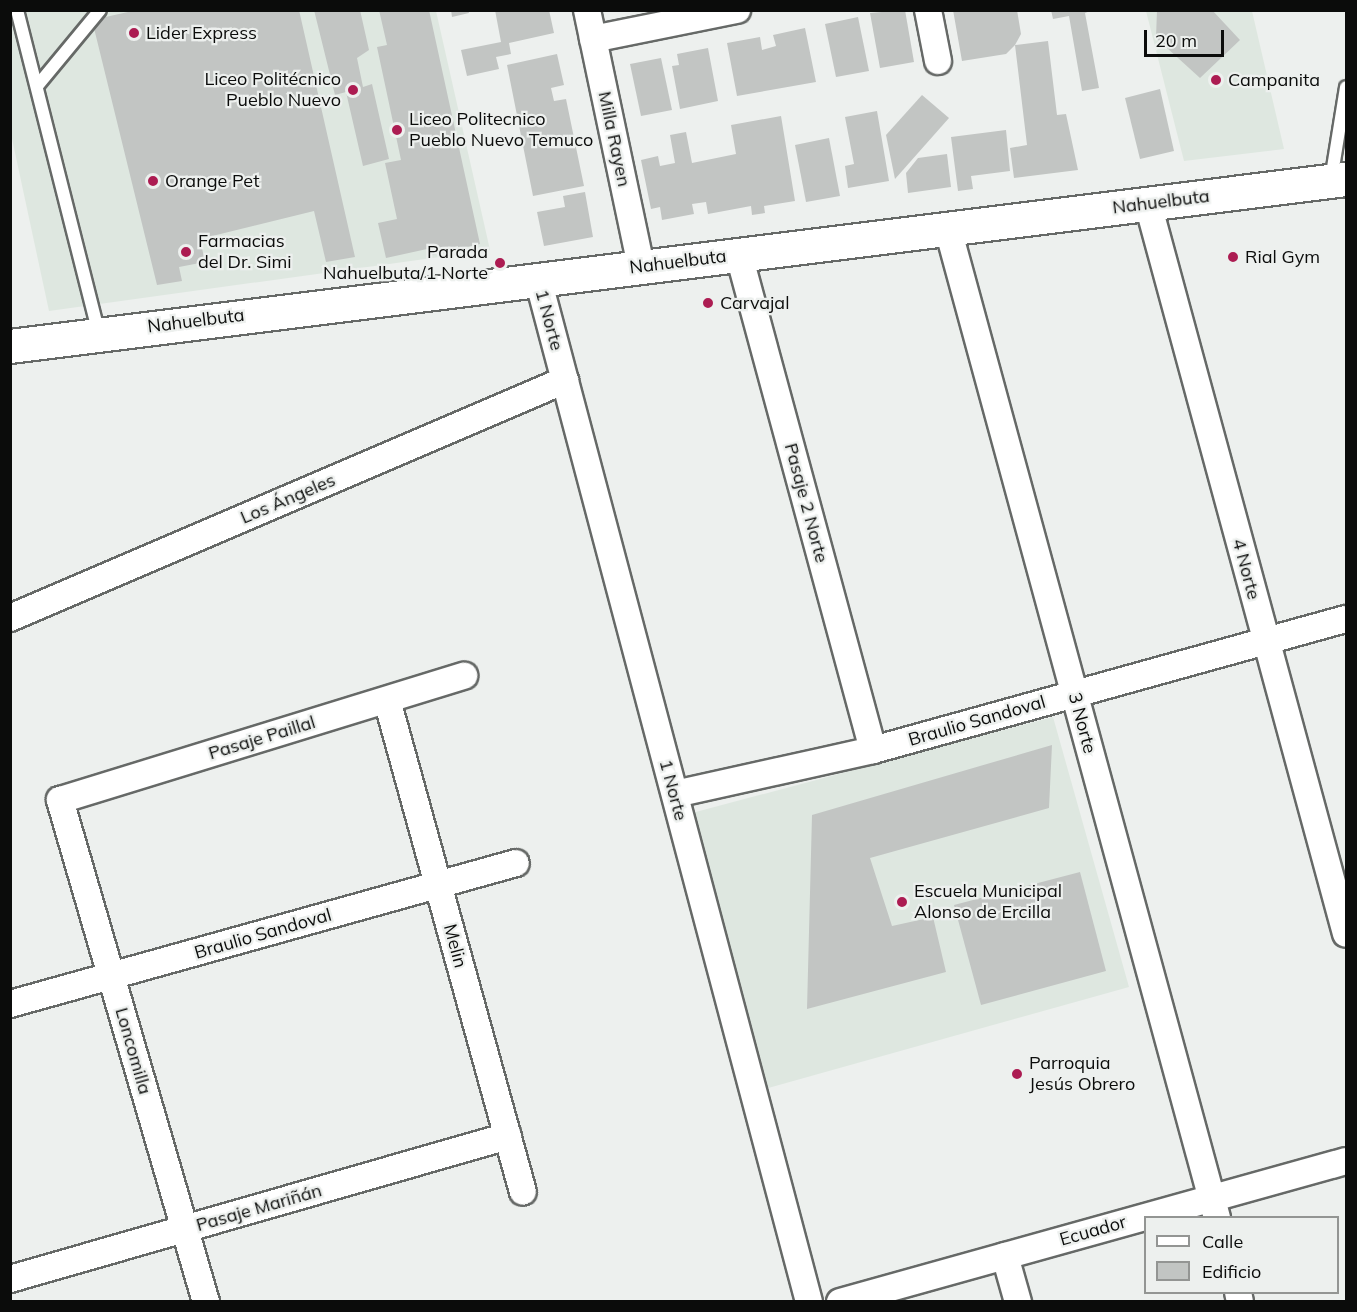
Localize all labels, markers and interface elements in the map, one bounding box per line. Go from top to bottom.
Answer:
scale bar [1147,18,1226,56]
place label: Lider Express [146,22,257,44]
marker: Lider Express [127,26,141,40]
text: 20 m [1155,29,1197,52]
place label: Liceo Politécnico Pueblo Nuevo [204,69,341,112]
place label: Campanita [1228,69,1320,91]
marker: Campanita [1209,73,1223,87]
marker: Liceo Politécnico Pueblo Nuevo [346,83,360,97]
street label: Milla Rayen [593,89,635,189]
place label: Liceo Politecnico Pueblo Nuevo Temuco [409,109,593,152]
marker: Liceo Politecnico Pueblo Nuevo Temuco [390,123,404,137]
place label: Orange Pet [165,170,259,192]
marker: Orange Pet [146,174,160,188]
street label: Nahuelbuta [1111,185,1211,219]
place label: Farmacias del Dr. Simi [198,231,292,274]
place label: Parada Nahuelbuta/1 Norte [323,242,488,284]
marker: Farmacias del Dr. Simi [179,245,193,259]
street label: Nahuelbuta [628,245,728,279]
place label: Rial Gym [1245,246,1320,268]
marker: Rial Gym [1226,250,1240,264]
marker: Parada Nahuelbuta/1 Norte [493,256,507,270]
street label: 1 Norte [531,287,567,353]
place label: Carvajal [720,292,789,314]
marker: Carvajal [701,296,715,310]
street label: Nahuelbuta [146,304,246,338]
street label: Pasaje 2 Norte [780,441,832,565]
street label: Los Ángeles [237,469,339,529]
street label: 4 Norte [1228,536,1264,602]
street label: 3 Norte [1064,690,1100,756]
street label: Braulio Sandoval [906,691,1048,751]
street label: Pasaje Paillal [206,712,318,764]
street label: 1 Norte [655,757,691,823]
place label: Escuela Municipal Alonso de Ercilla [914,881,1062,924]
marker: Escuela Municipal Alonso de Ercilla [895,895,909,909]
street label: Braulio Sandoval [192,904,334,964]
street label: Melin [439,922,471,970]
street label: Loncomilla [110,1005,156,1097]
place label: Parroquia Jesús Obrero [1029,1053,1135,1096]
marker: Parroquia Jesús Obrero [1010,1067,1024,1081]
street label: Pasaje Mariñán [194,1180,324,1236]
street label: Ecuador [1057,1211,1129,1251]
legend [1144,1216,1339,1294]
text: Calle [1202,1230,1243,1253]
text: Edificio [1202,1260,1261,1283]

